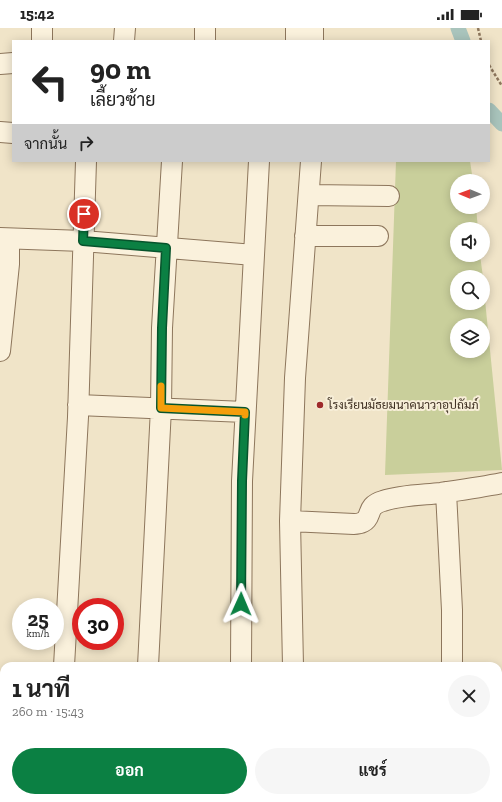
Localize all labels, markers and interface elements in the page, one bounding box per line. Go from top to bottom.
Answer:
text: 15:42 [20,5,54,23]
text: 90 m [90,53,151,86]
icon: left [24,56,76,108]
text: เลี้ยวซ้าย [90,89,156,111]
icon: right [75,132,97,154]
text: จากนั้น [24,135,67,153]
north arrow [450,174,490,214]
map controls [450,174,490,358]
pin [67,197,101,231]
icon: arrive [73,203,95,225]
button: sound [450,222,490,262]
button: search [450,270,490,310]
button: layers [450,318,490,358]
place label: โรงเรียนมัธยมนาคนาวาอุปถัมภ์ [327,397,479,414]
marker: โรงเรียนมัธยมนาคนาวาอุปถัมภ์ [315,400,325,410]
position arrow [220,583,262,625]
speed limit sign: 30 [72,598,124,650]
text: 25 [27,607,49,631]
text: km/h [27,628,49,640]
text: 1 นาที [12,674,70,703]
button: close [448,675,490,717]
text: 260 m · 15:43 [12,704,84,719]
button: ออก [12,748,247,794]
button: แชร์ [255,748,490,794]

